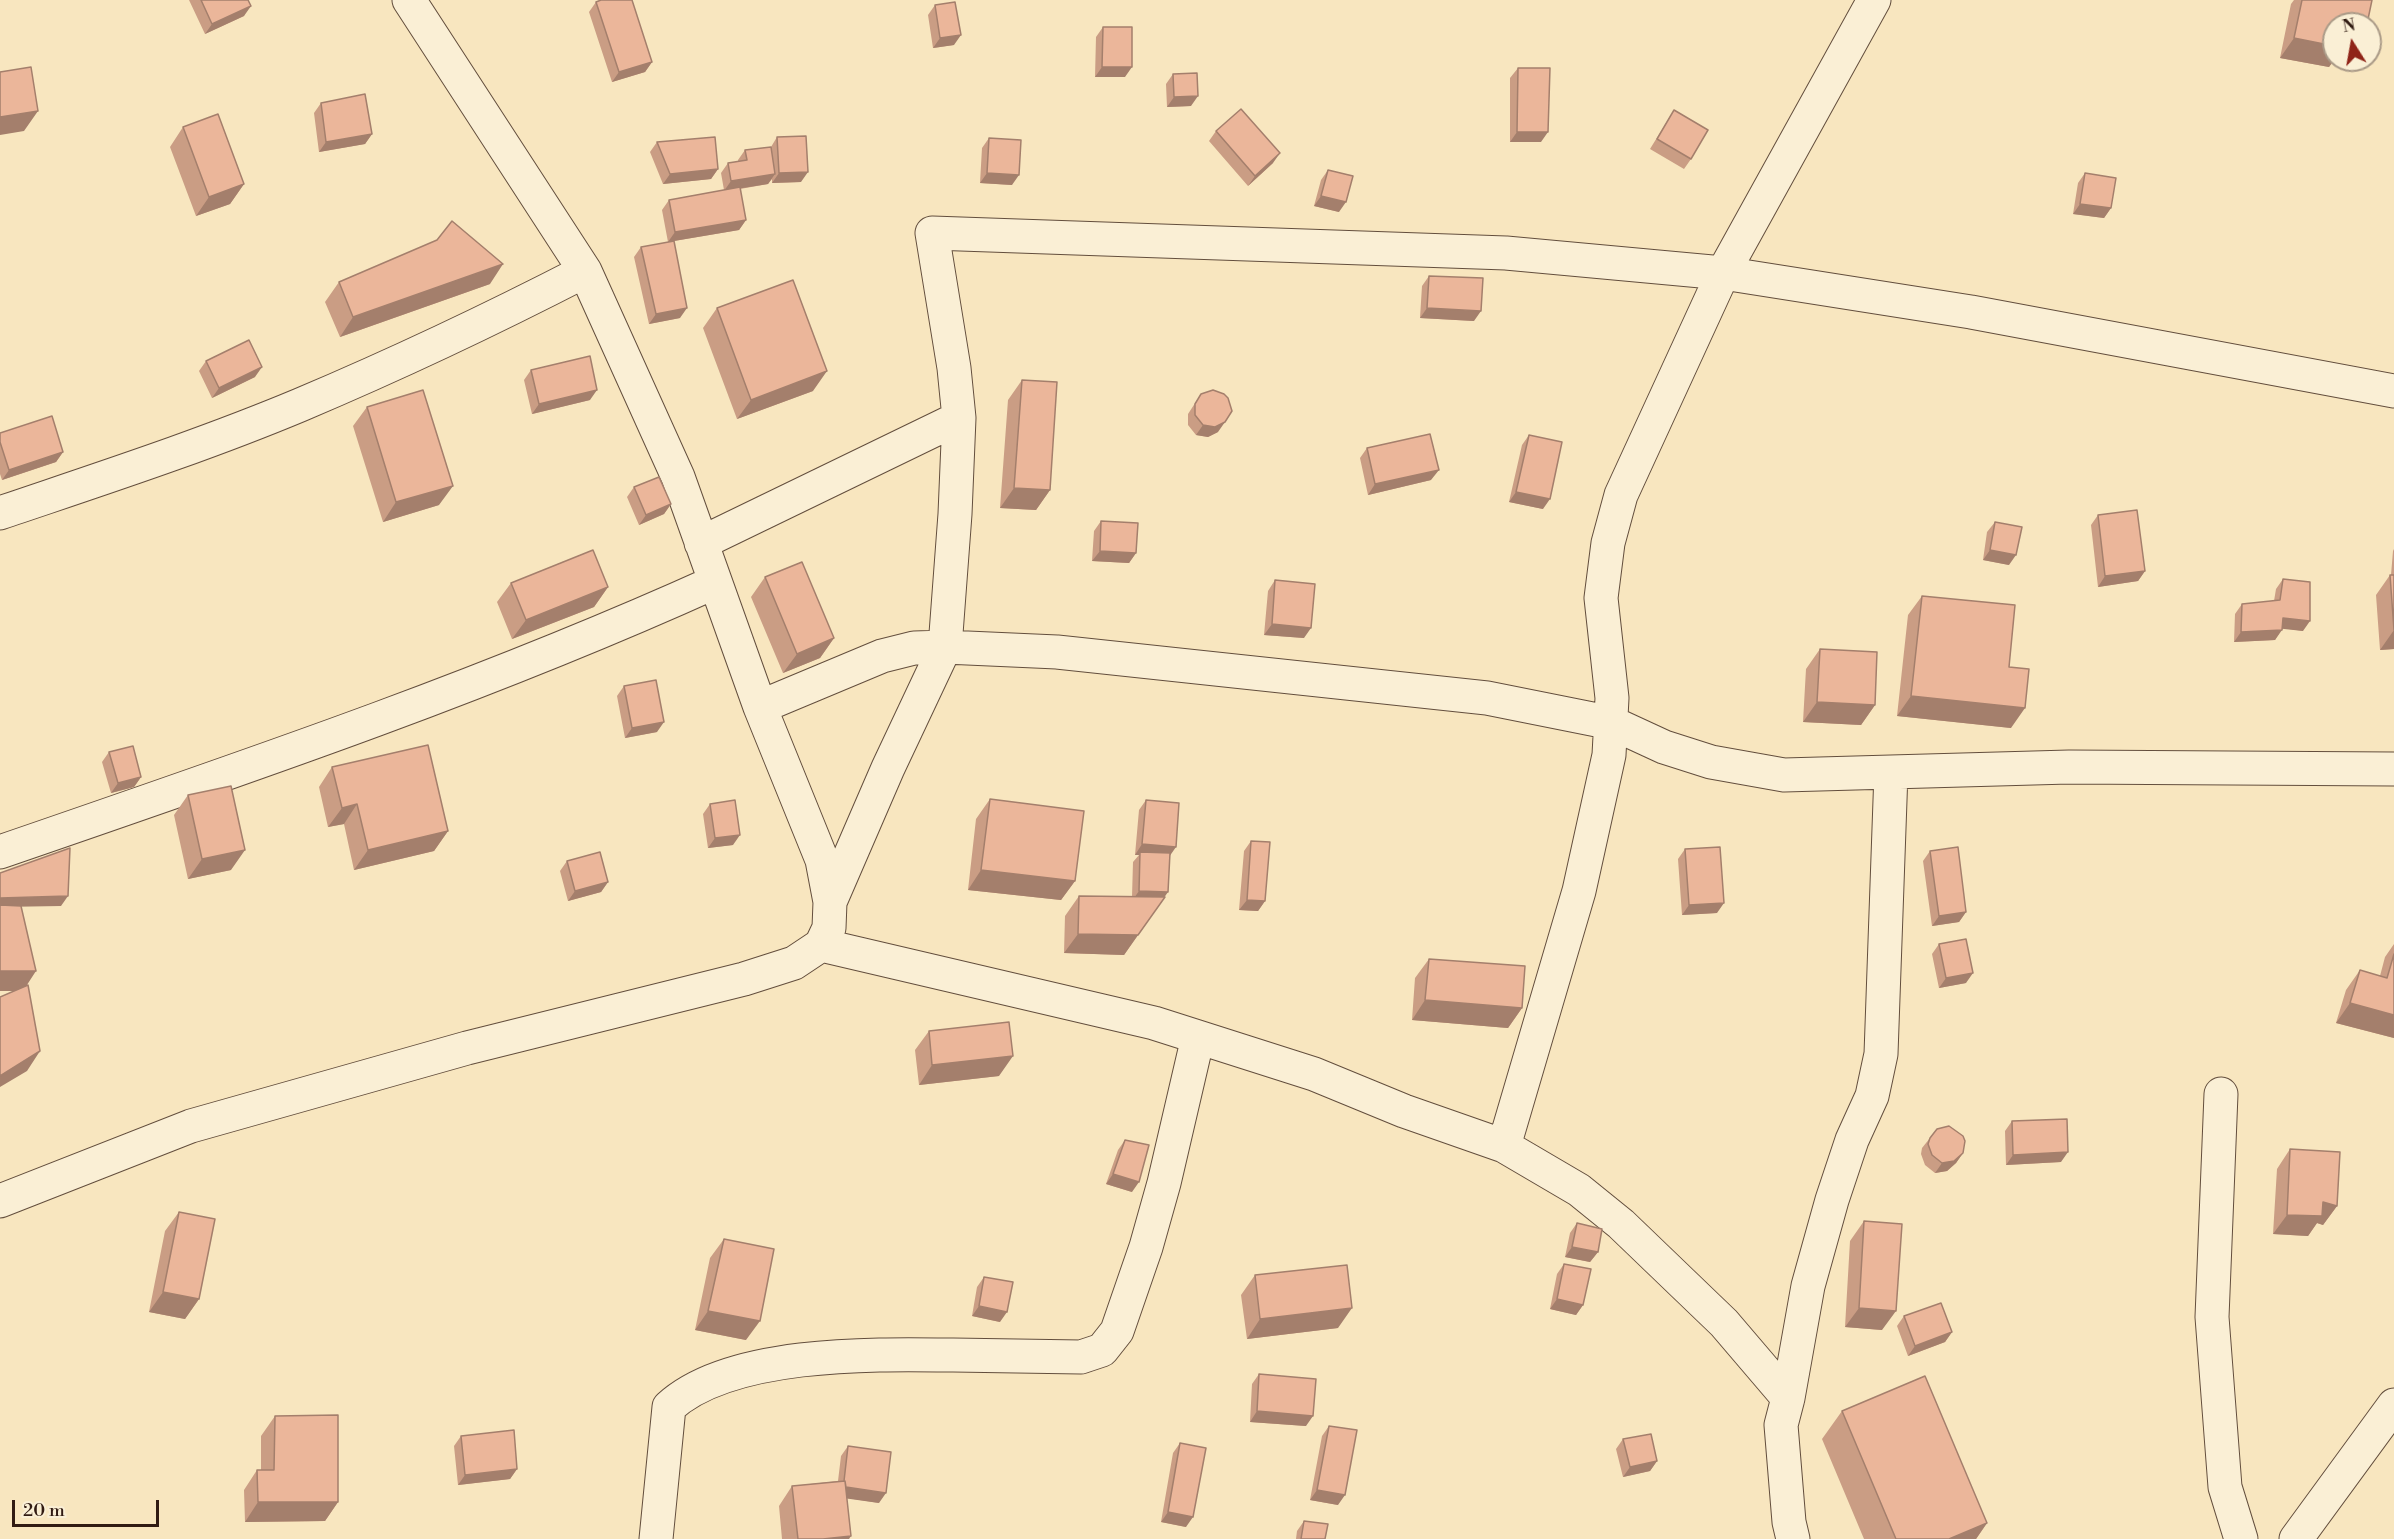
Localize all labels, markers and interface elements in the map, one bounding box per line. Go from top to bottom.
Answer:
north arrow [2322,12,2382,72]
text: N [2341,15,2357,37]
scale bar [15,1488,162,1526]
text: 20 m [23,1499,65,1522]

